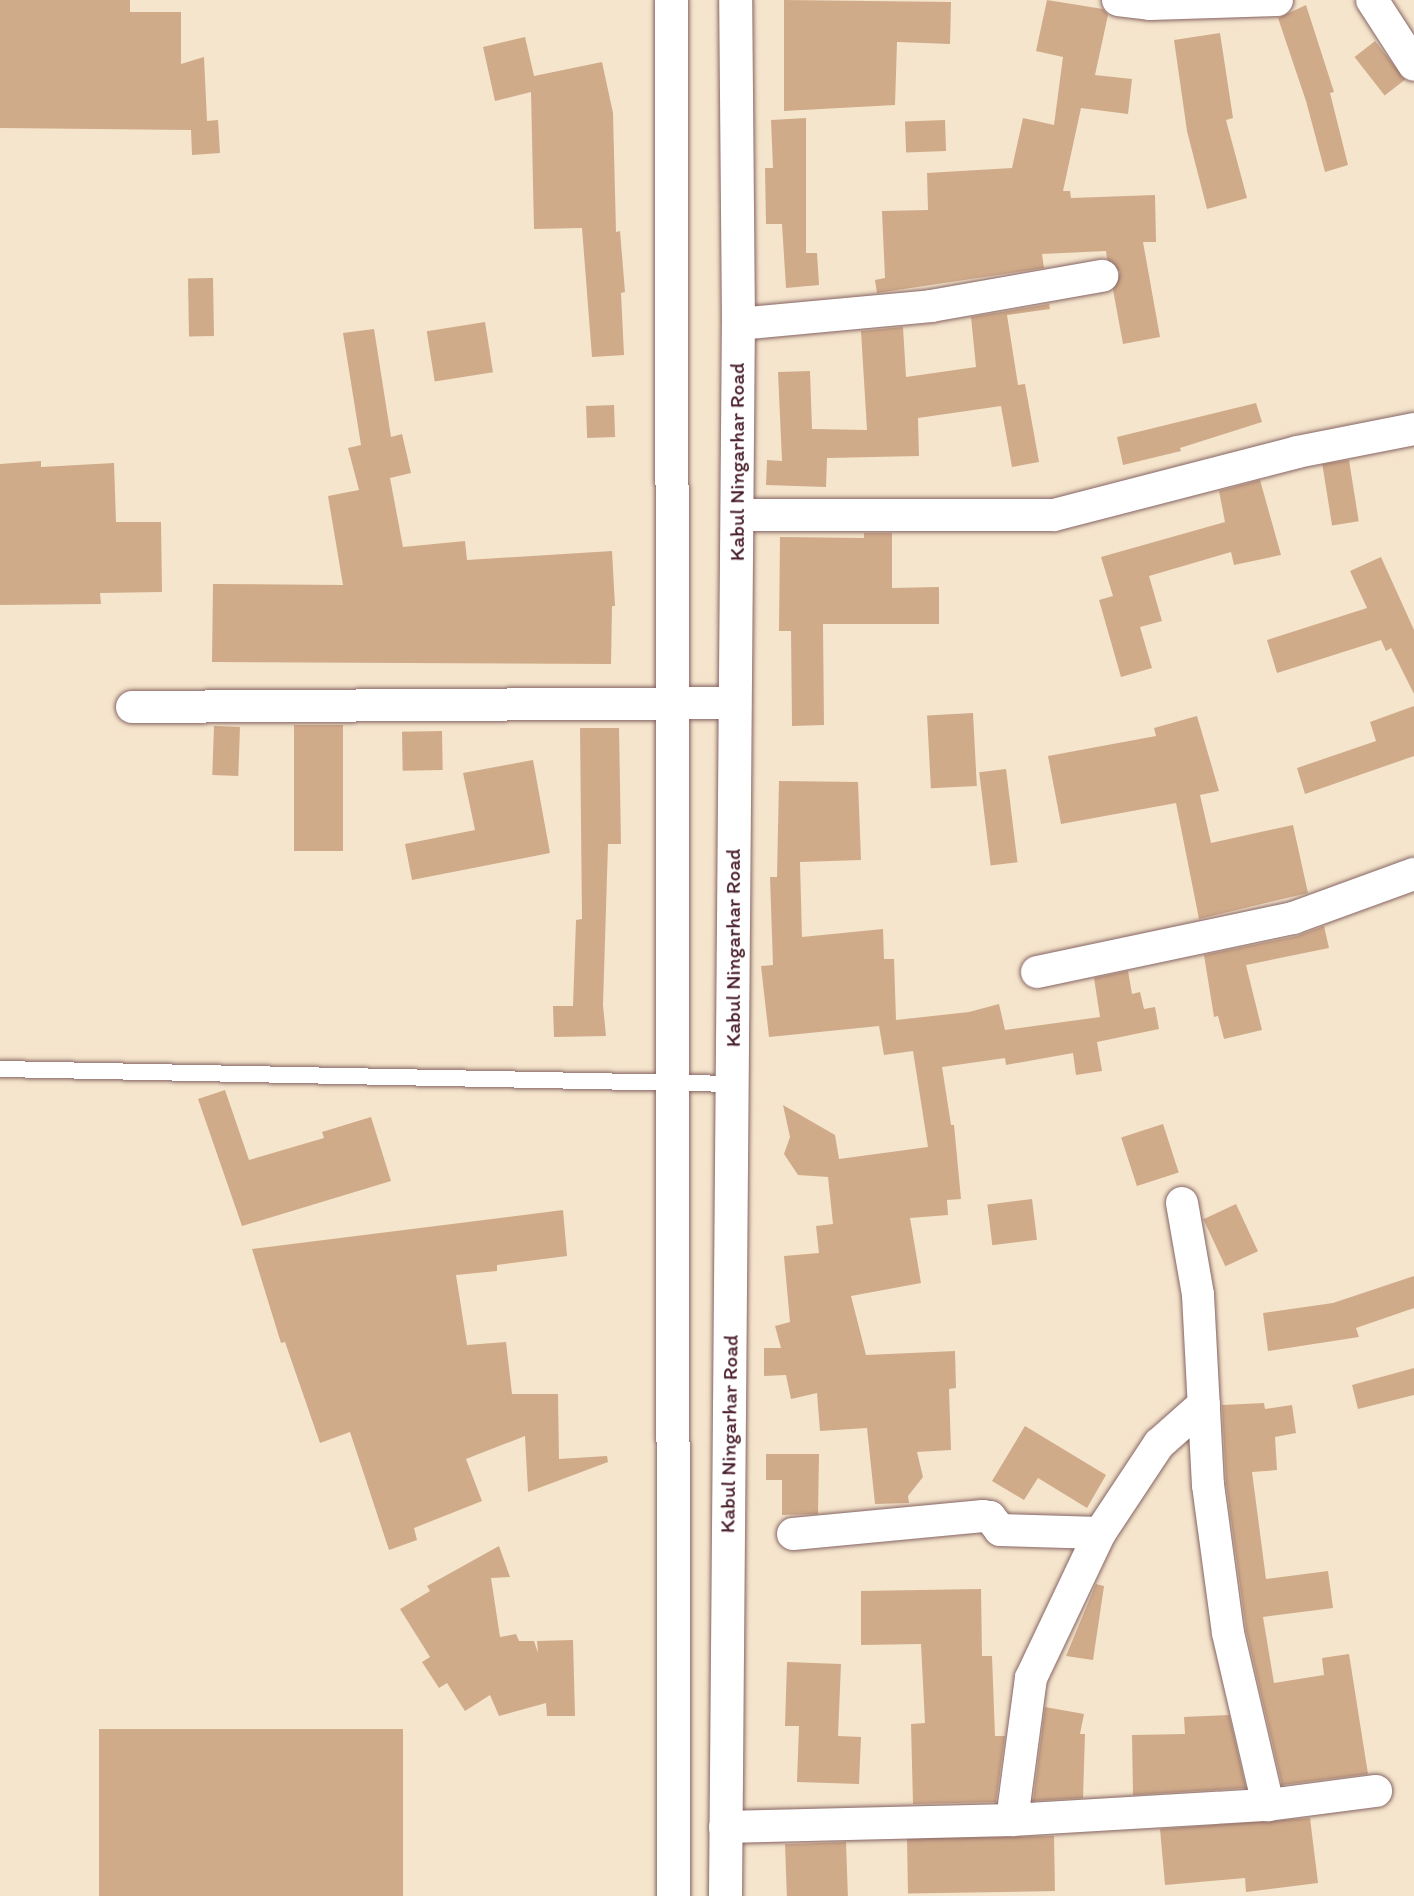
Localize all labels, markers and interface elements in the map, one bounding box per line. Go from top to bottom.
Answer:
street label: Kabul Ningarhar Road [724,363,750,561]
street label: Kabul Ningarhar Road [720,849,746,1047]
street label: Kabul Ningarhar Road [715,1335,743,1533]

